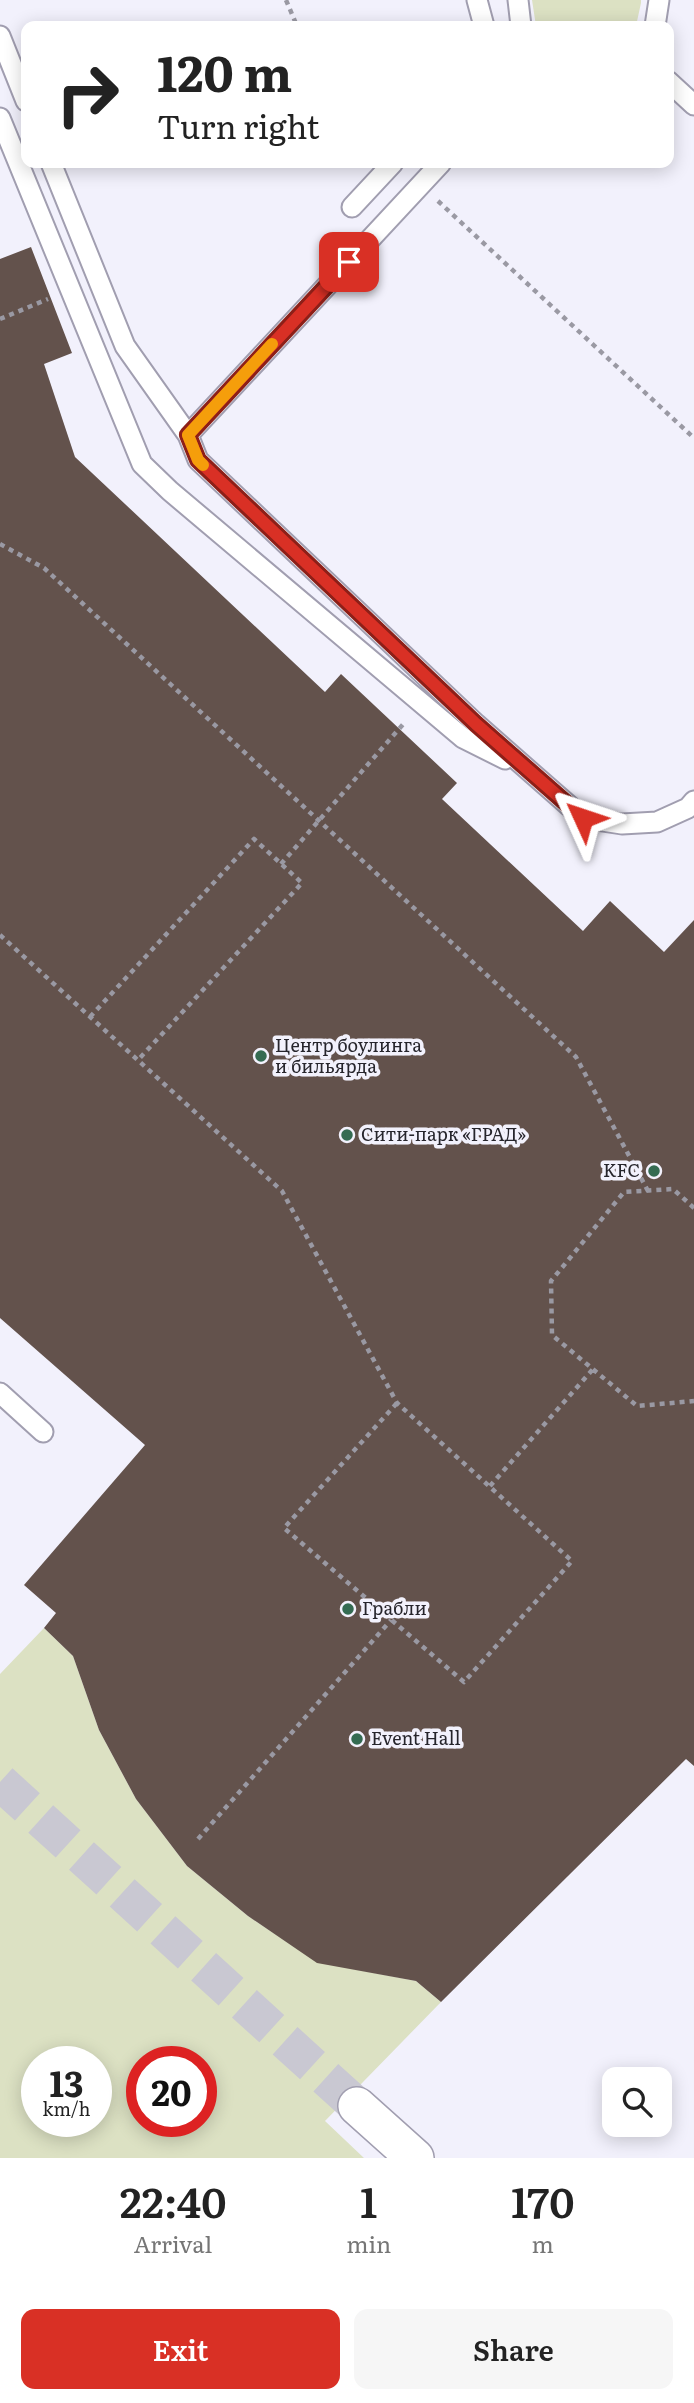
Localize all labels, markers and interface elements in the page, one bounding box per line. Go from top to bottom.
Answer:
text: 120 m [157,34,292,107]
icon: right [42,49,133,140]
text: Turn right [157,101,319,149]
pin [319,232,379,292]
icon: arrive [330,243,368,281]
position arrow [546,781,620,855]
place label: Центр боулинга и бильярда [275,1031,422,1079]
marker: Центр боулинга и бильярда [253,1048,269,1064]
place label: Сити-парк «ГРАД» [361,1120,526,1147]
marker: Сити-парк «ГРАД» [339,1127,355,1143]
place label: KFC [603,1156,640,1183]
marker: KFC [646,1163,662,1179]
place label: Грабли [362,1594,427,1621]
marker: Грабли [340,1601,356,1617]
place label: Event Hall [371,1724,461,1751]
marker: Event Hall [349,1731,365,1747]
speed limit sign: 20 [126,2046,217,2137]
text: 13 [49,2056,84,2108]
map controls [602,2067,672,2137]
button: search [602,2067,672,2137]
text: km/h [43,2095,90,2122]
text: 22:40 [120,2169,227,2231]
text: 1 [360,2169,377,2231]
text: 170 [511,2169,574,2231]
text: Arrival [134,2226,212,2260]
text: min [346,2226,391,2260]
text: m [532,2226,554,2260]
button: Exit [21,2309,340,2389]
button: Share [354,2309,673,2389]

